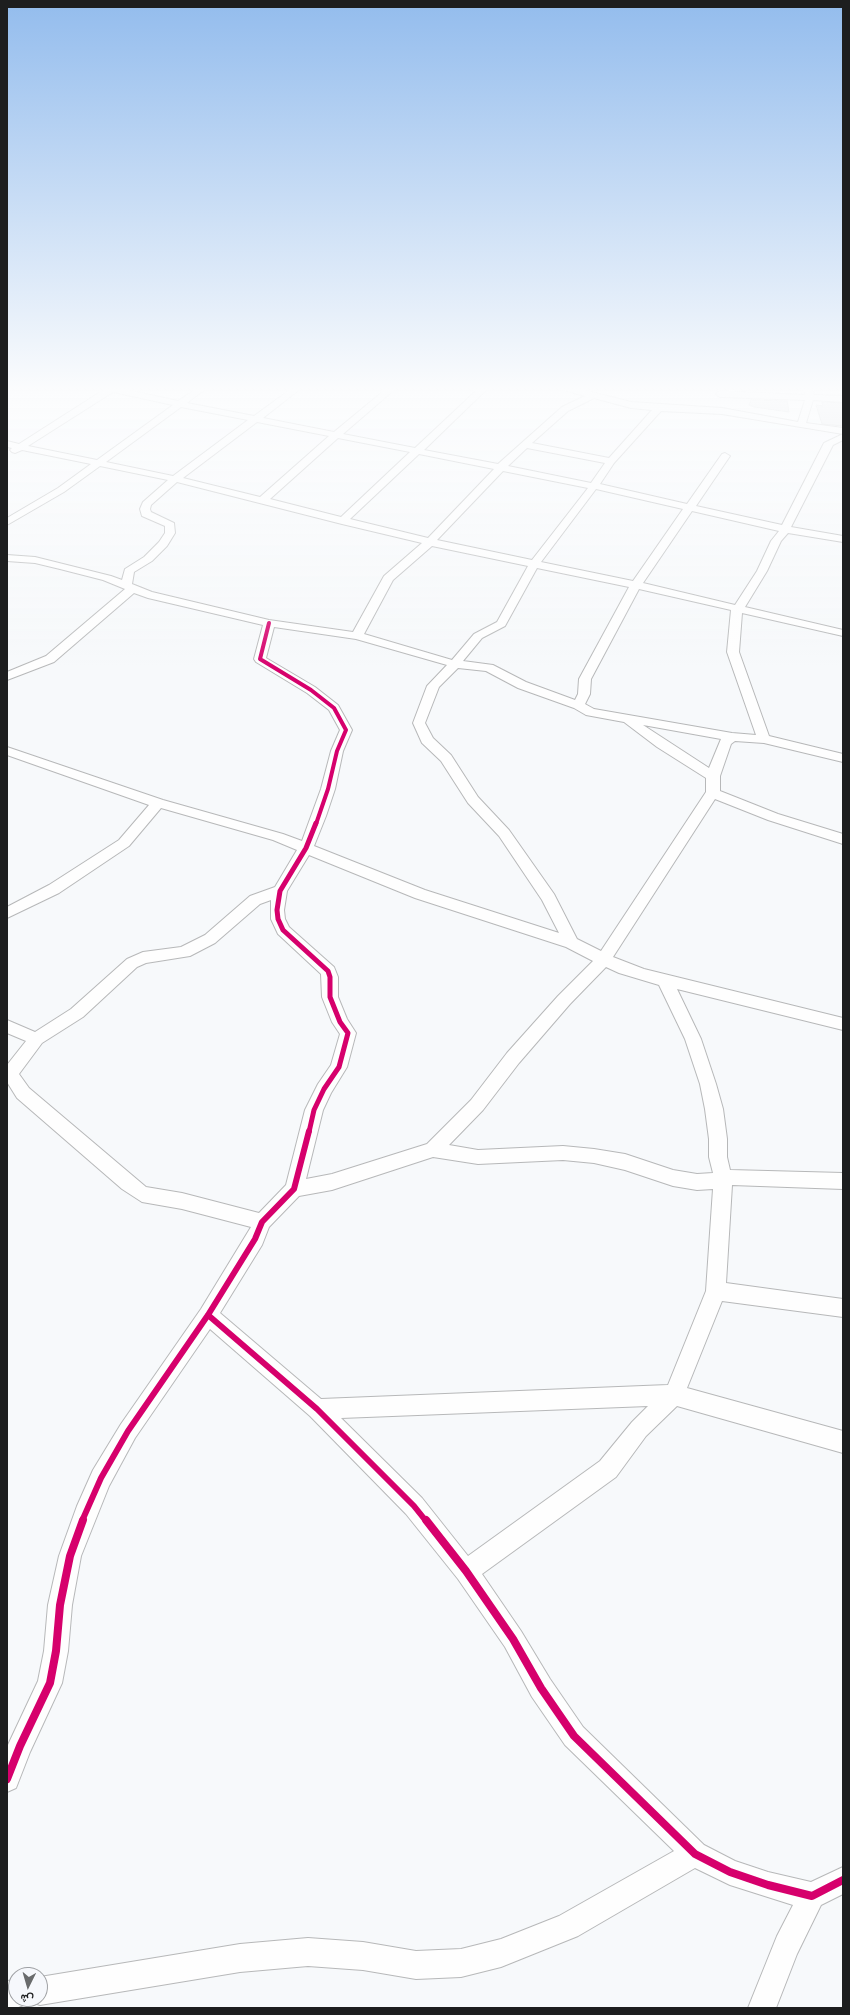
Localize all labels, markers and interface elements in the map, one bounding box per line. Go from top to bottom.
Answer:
north arrow [8,1967,48,2007]
text: ش [20,1991,34,2006]

